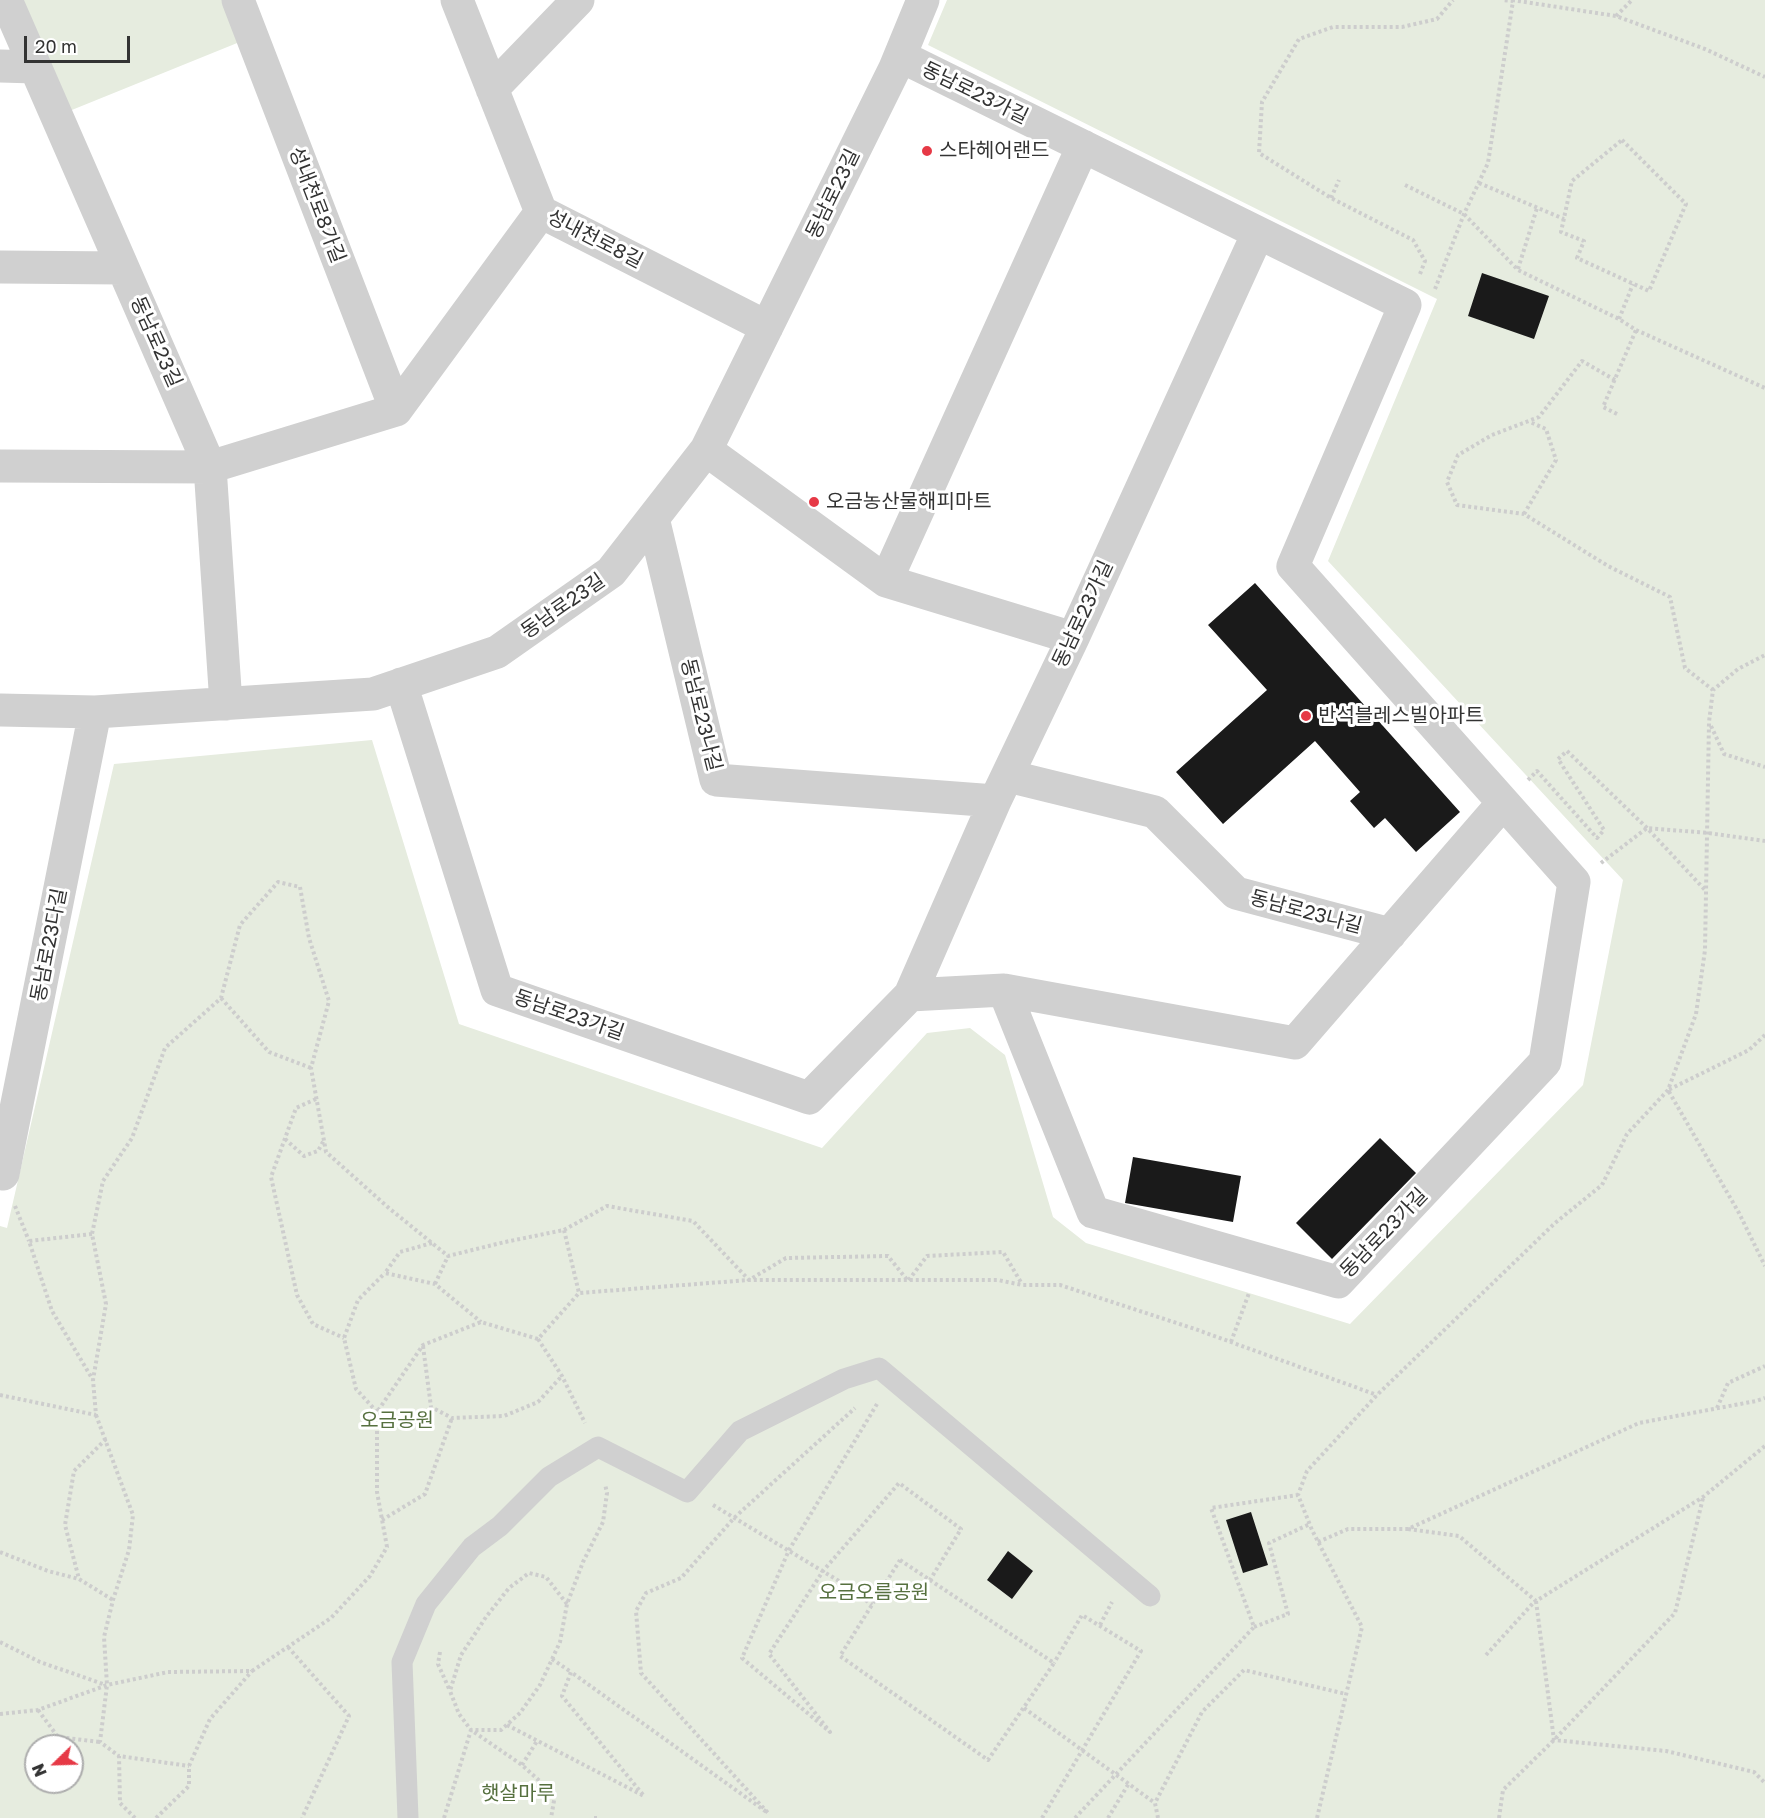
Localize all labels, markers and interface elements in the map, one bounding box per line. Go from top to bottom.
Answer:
scale bar [27,24,134,62]
text: 20 m [35,35,77,57]
street label: 동남로23가길 [918,57,1032,129]
place label: 스타헤어랜드 [939,139,1049,163]
street label: 성내천로8가길 [284,143,350,267]
marker: 스타헤어랜드 [920,144,934,158]
street label: 동남로23길 [801,145,865,243]
street label: 성내천로8길 [543,205,647,273]
street label: 동남로23길 [125,293,187,391]
place label: 오금농산물해피마트 [826,490,992,514]
marker: 오금농산물해피마트 [807,495,821,509]
street label: 동남로23가길 [1048,557,1118,671]
street label: 동남로23길 [516,568,610,644]
street label: 동남로23나길 [675,656,727,774]
place label: 반석블레스빌아파트 [1318,704,1484,728]
marker: 반석블레스빌아파트 [1299,709,1313,723]
street label: 동남로23나길 [1247,885,1365,939]
street label: 동남로23다길 [26,886,72,1004]
street label: 동남로23가길 [511,985,627,1045]
street label: 동남로23가길 [1335,1183,1433,1283]
park label: 오금공원 [360,1409,434,1433]
park label: 오금오름공원 [819,1581,929,1605]
north arrow [24,1734,84,1794]
text: N [28,1761,51,1780]
park label: 햇살마루 [481,1782,555,1806]

